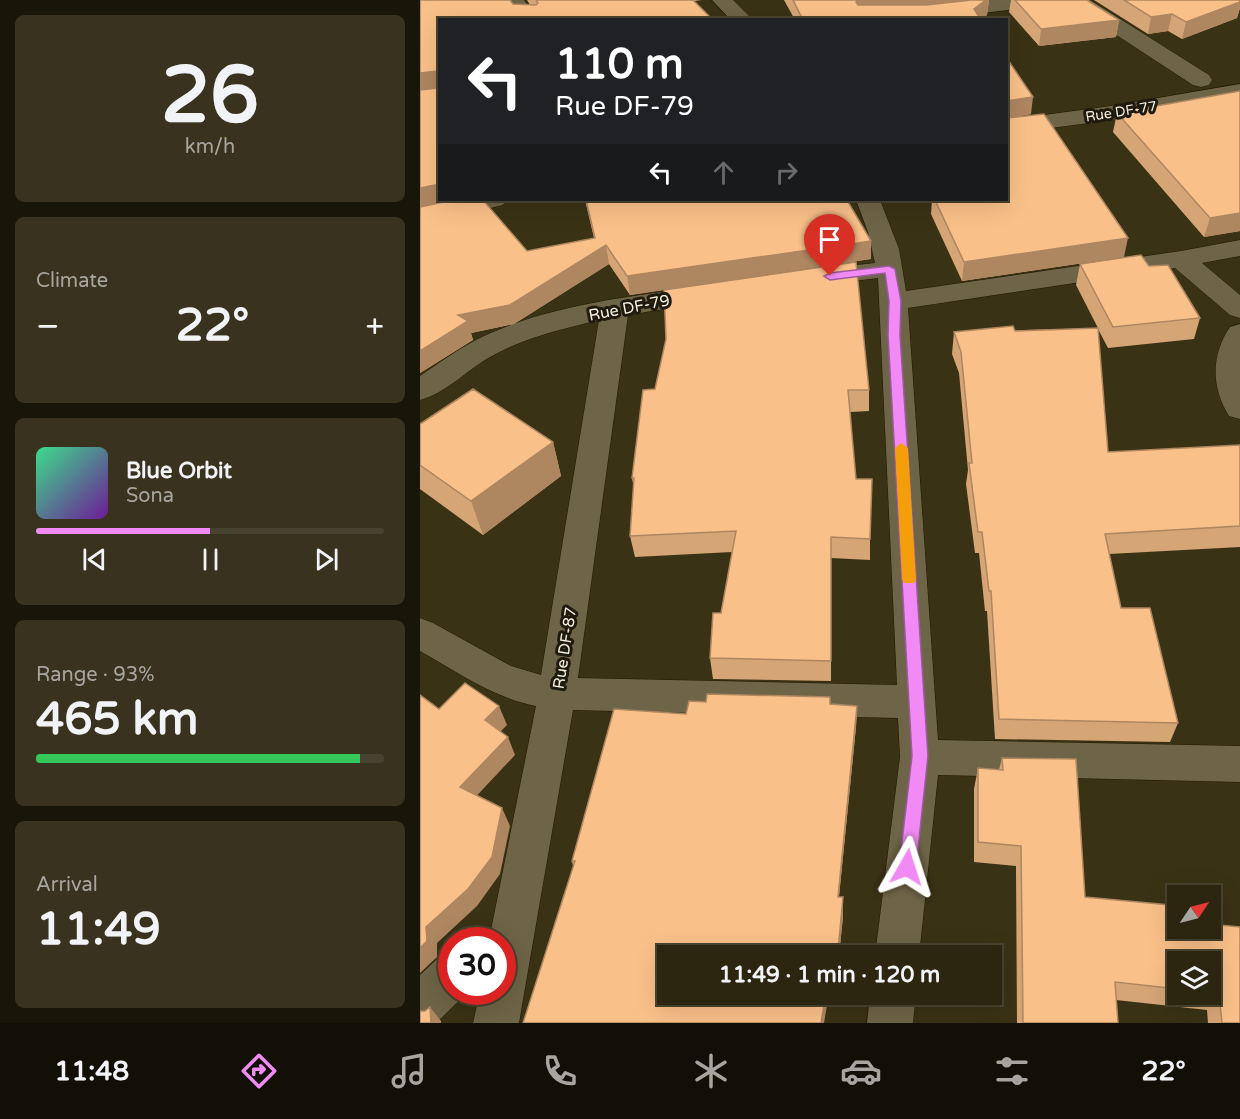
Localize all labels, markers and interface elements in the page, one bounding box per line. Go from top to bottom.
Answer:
text: 110 m [555,39,684,90]
icon: left [456,42,534,120]
text: 26 [161,49,259,143]
text: Rue DF-79 [555,90,694,123]
street label: Rue DF-77 [1084,97,1158,126]
text: km/h [185,135,235,159]
icon: left [644,156,677,189]
icon: ahead [707,156,740,189]
icon: right [770,156,803,189]
pin [804,214,855,276]
icon: arrive [813,223,846,256]
text: Climate [36,269,108,293]
street label: Rue DF-79 [587,290,672,326]
text: 22° [176,299,249,353]
text: − [36,307,60,346]
text: + [365,307,384,346]
text: Blue Orbit [126,458,232,484]
text: Sona [126,484,174,508]
icon: previous [78,543,111,576]
icon: pause [194,543,227,576]
icon: next [310,543,343,576]
street label: Rue DF-87 [549,606,581,691]
text: Range · 93% [36,663,155,687]
text: 465 km [36,693,198,747]
position arrow [875,835,939,899]
text: Arrival [36,873,98,897]
north arrow [1167,885,1221,939]
map controls [1167,885,1221,1005]
text: 11:49 [36,903,161,957]
speed limit sign: 30 [438,927,516,1005]
button: layers [1167,951,1221,1005]
text: 11:49 · 1 min · 120 m [719,962,940,988]
icon: directions [238,1050,280,1092]
icon: music [388,1050,430,1092]
icon: phone [539,1050,581,1092]
icon: climate [690,1050,732,1092]
icon: car [840,1050,882,1092]
icon: filters [991,1050,1033,1092]
text: 11:48 [54,1055,129,1088]
text: 22° [1142,1055,1186,1088]

